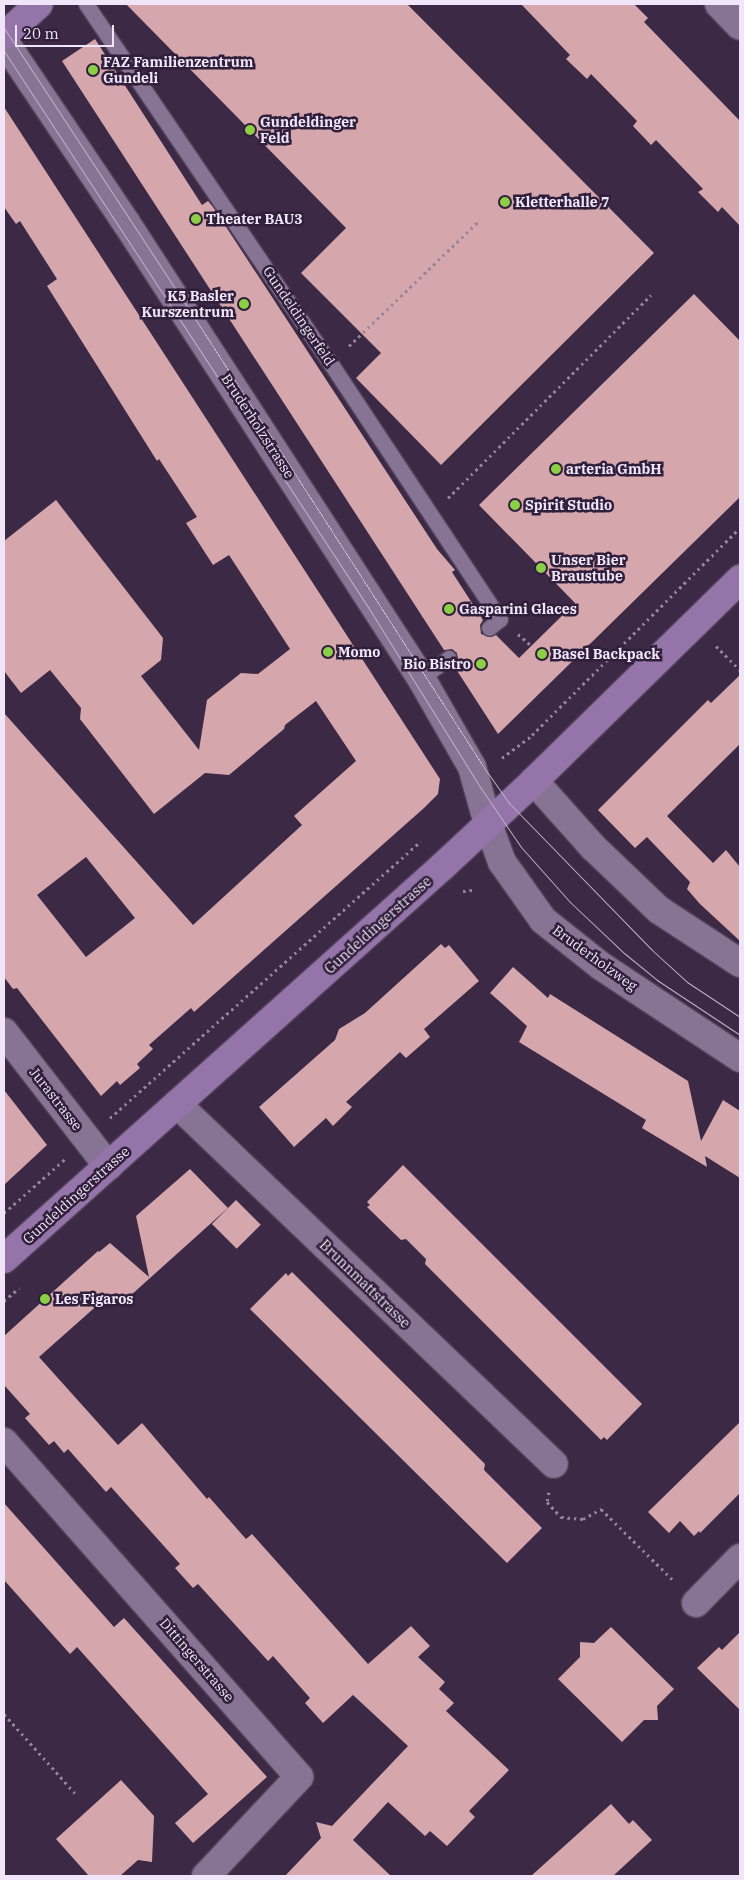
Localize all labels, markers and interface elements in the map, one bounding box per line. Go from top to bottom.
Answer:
scale bar [18,15,116,47]
text: 20 m [23,24,59,43]
place label: FAZ Familienzentrum Gundeli [103,54,253,86]
marker: FAZ Familienzentrum Gundeli [87,64,99,76]
place label: Gundeldinger Feld [260,114,356,146]
marker: Gundeldinger Feld [244,124,256,136]
place label: Kletterhalle 7 [515,194,609,210]
marker: Kletterhalle 7 [499,196,511,208]
place label: Theater BAU3 [206,211,303,227]
marker: Theater BAU3 [190,213,202,225]
street label: Gundeldingerfeld [260,263,338,369]
place label: K5 Basler Kurszentrum [142,288,234,321]
marker: K5 Basler Kurszentrum [238,298,250,310]
street label: Bruderholzstrasse [218,371,298,481]
place label: arteria GmbH [566,461,662,477]
marker: arteria GmbH [550,463,562,475]
place label: Spirit Studio [525,497,612,513]
marker: Spirit Studio [509,499,521,511]
place label: Unser Bier Braustube [551,552,626,584]
marker: Unser Bier Braustube [535,562,547,574]
place label: Gasparini Glaces [459,601,577,617]
marker: Gasparini Glaces [443,603,455,615]
place label: Momo [338,644,380,660]
marker: Momo [322,646,334,658]
place label: Basel Backpack [552,646,660,662]
marker: Basel Backpack [536,648,548,660]
place label: Bio Bistro [403,656,471,672]
marker: Bio Bistro [475,658,487,670]
street label: Gundeldingerstrasse [321,873,435,977]
street label: Bruderholzweg [549,922,641,994]
street label: Jurastrasse [26,1064,86,1134]
street label: Gundeldingerstrasse [19,1143,133,1247]
street label: Brunnmattstrasse [316,1236,414,1332]
place label: Les Figaros [55,1291,133,1307]
marker: Les Figaros [39,1293,51,1305]
street label: Dittingerstrasse [156,1615,238,1705]

